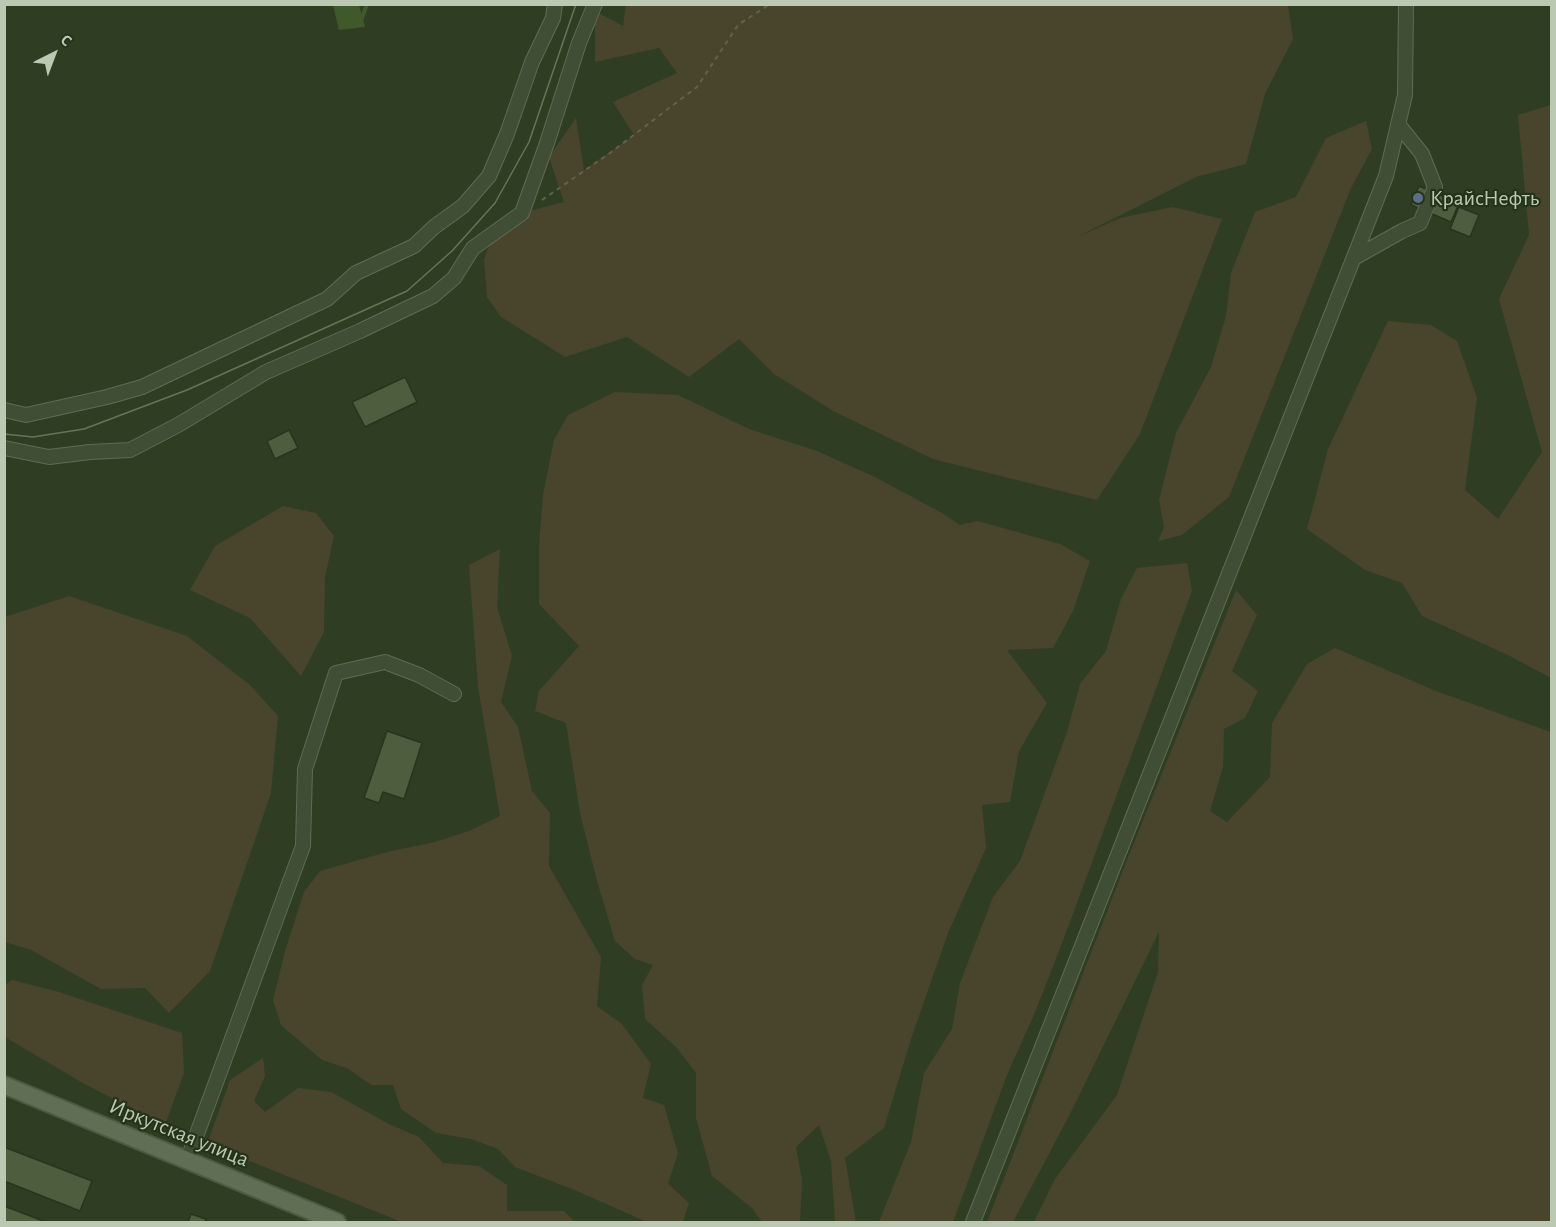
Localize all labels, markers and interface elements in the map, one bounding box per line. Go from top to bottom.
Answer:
north arrow [24,24,84,84]
text: С [57,32,75,50]
place label: КрайсНефть [1430,185,1539,211]
marker: КрайсНефть [1411,191,1425,205]
street label: Иркутская улица [105,1093,253,1173]

